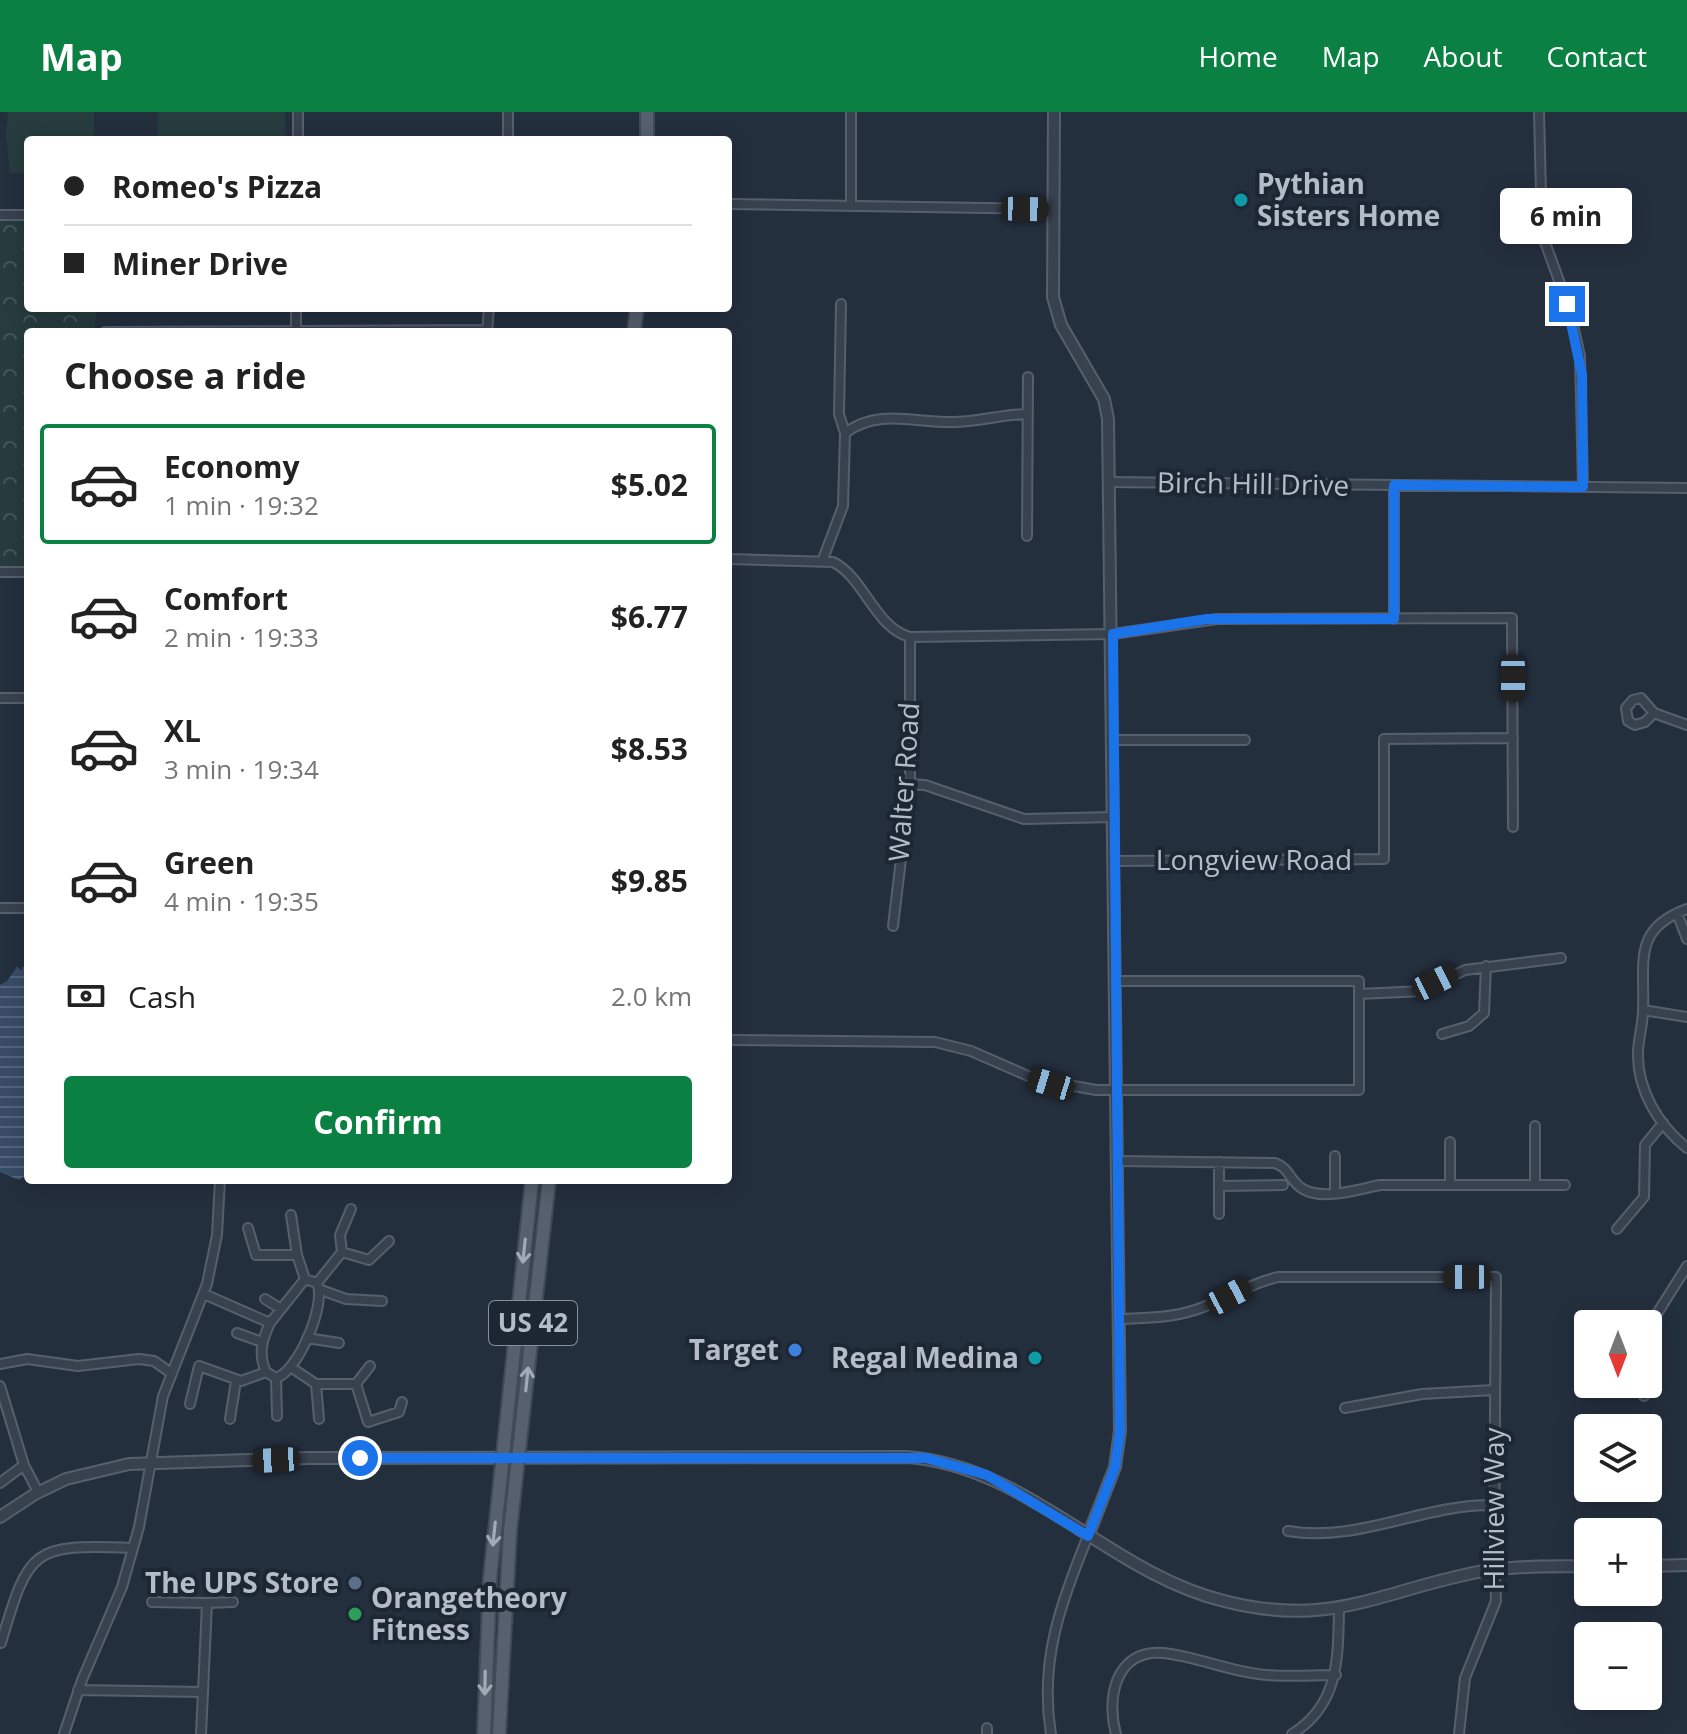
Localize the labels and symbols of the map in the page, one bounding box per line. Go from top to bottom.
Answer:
place label: Pythian Sisters Home [1257,164,1440,234]
callout: 6 min [1501,188,1633,244]
marker: Pythian Sisters Home [1232,191,1250,209]
car [1001,197,1049,221]
route end [1549,286,1585,322]
street label: Birch Hill Drive [1157,462,1349,504]
car [1501,654,1525,702]
street label: Walter Road [878,701,928,863]
street label: Longview Road [1156,840,1352,878]
car [1408,961,1462,1003]
car [1025,1066,1077,1102]
one-way arrow [516,1237,531,1263]
car [1443,1265,1491,1289]
car [1202,1274,1256,1318]
road number: US 42 [489,1301,577,1345]
north arrow [1574,1310,1662,1398]
place label: Target [689,1330,779,1368]
place label: Regal Medina [831,1338,1019,1376]
marker: Target [786,1341,804,1359]
marker: Regal Medina [1026,1349,1044,1367]
one-way arrow [519,1366,534,1393]
street label: Hillview Way [1474,1427,1512,1591]
route start [342,1440,378,1476]
car [251,1447,301,1473]
one-way arrow [487,1520,502,1547]
place label: The UPS Store [145,1563,339,1601]
marker: The UPS Store [346,1574,364,1592]
place label: Orangetheory Fitness [371,1578,567,1648]
marker: Orangetheory Fitness [346,1605,364,1623]
one-way arrow [477,1669,492,1696]

